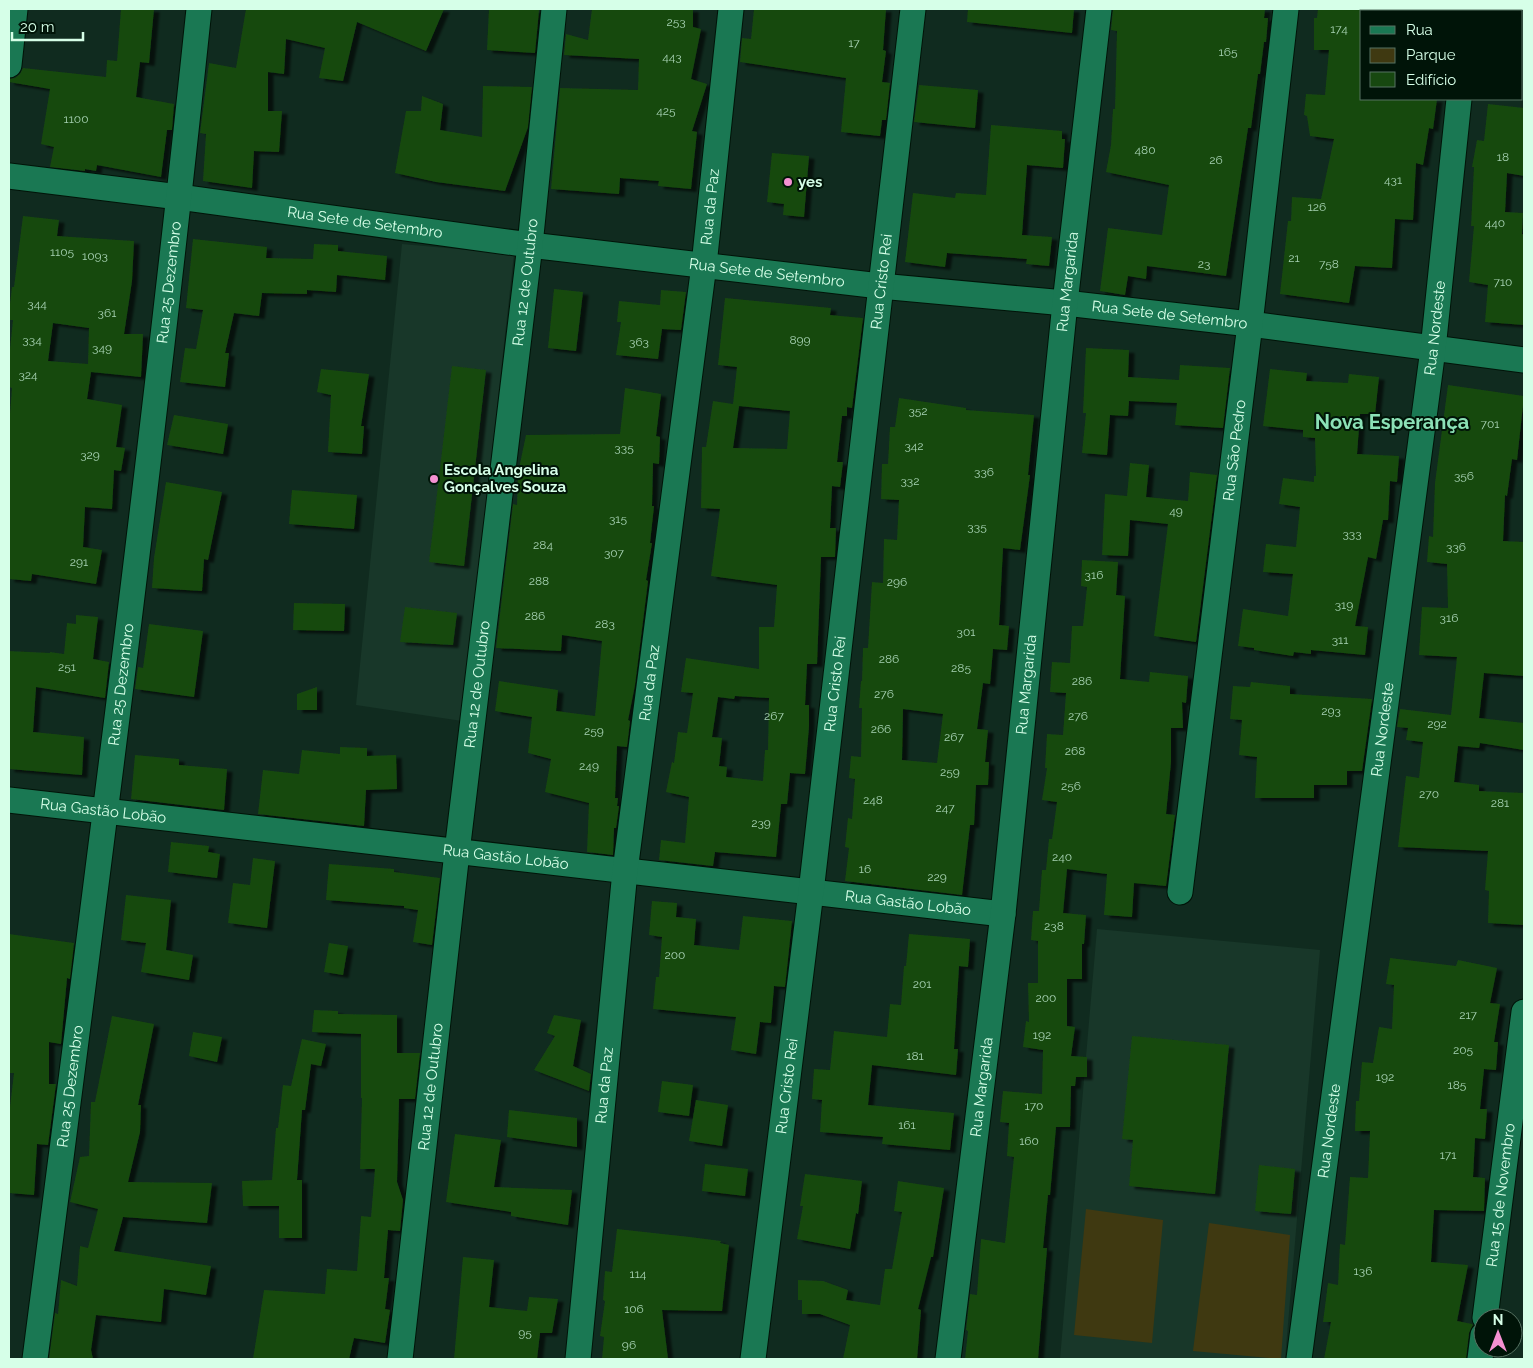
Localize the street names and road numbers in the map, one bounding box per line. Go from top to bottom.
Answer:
street label: Rua da Paz [697,168,723,246]
street label: Rua Sete de Setembro [286,203,444,242]
street label: Rua 12 de Outubro [509,218,542,347]
street label: Rua 25 Dezembro [153,220,185,344]
street label: Rua Margarida [1053,231,1082,333]
street label: Rua Cristo Rei [867,233,896,330]
street label: Rua Sete de Setembro [688,255,846,291]
street label: Rua Nordeste [1421,279,1449,376]
street label: Rua Sete de Setembro [1091,297,1248,333]
street label: Rua São Pedro [1219,399,1250,502]
street label: Rua 12 de Outubro [461,620,494,749]
street label: Rua 25 Dezembro [105,622,138,747]
street label: Rua Margarida [1012,634,1040,735]
street label: Rua Cristo Rei [821,635,849,733]
street label: Rua da Paz [636,644,663,722]
street label: Rua Nordeste [1367,681,1398,778]
street label: Rua Gastão Lobão [39,795,167,827]
street label: Rua Gastão Lobão [442,841,570,873]
street label: Rua Gastão Lobão [844,887,972,919]
street label: Rua 12 de Outubro [415,1022,447,1151]
street label: Rua 25 Dezembro [53,1024,87,1148]
street label: Rua Margarida [967,1036,997,1138]
street label: Rua Cristo Rei [772,1037,802,1135]
street label: Rua da Paz [592,1046,617,1124]
street label: Rua Nordeste [1314,1082,1344,1179]
street label: Rua 15 de Novembro [1483,1122,1519,1268]

